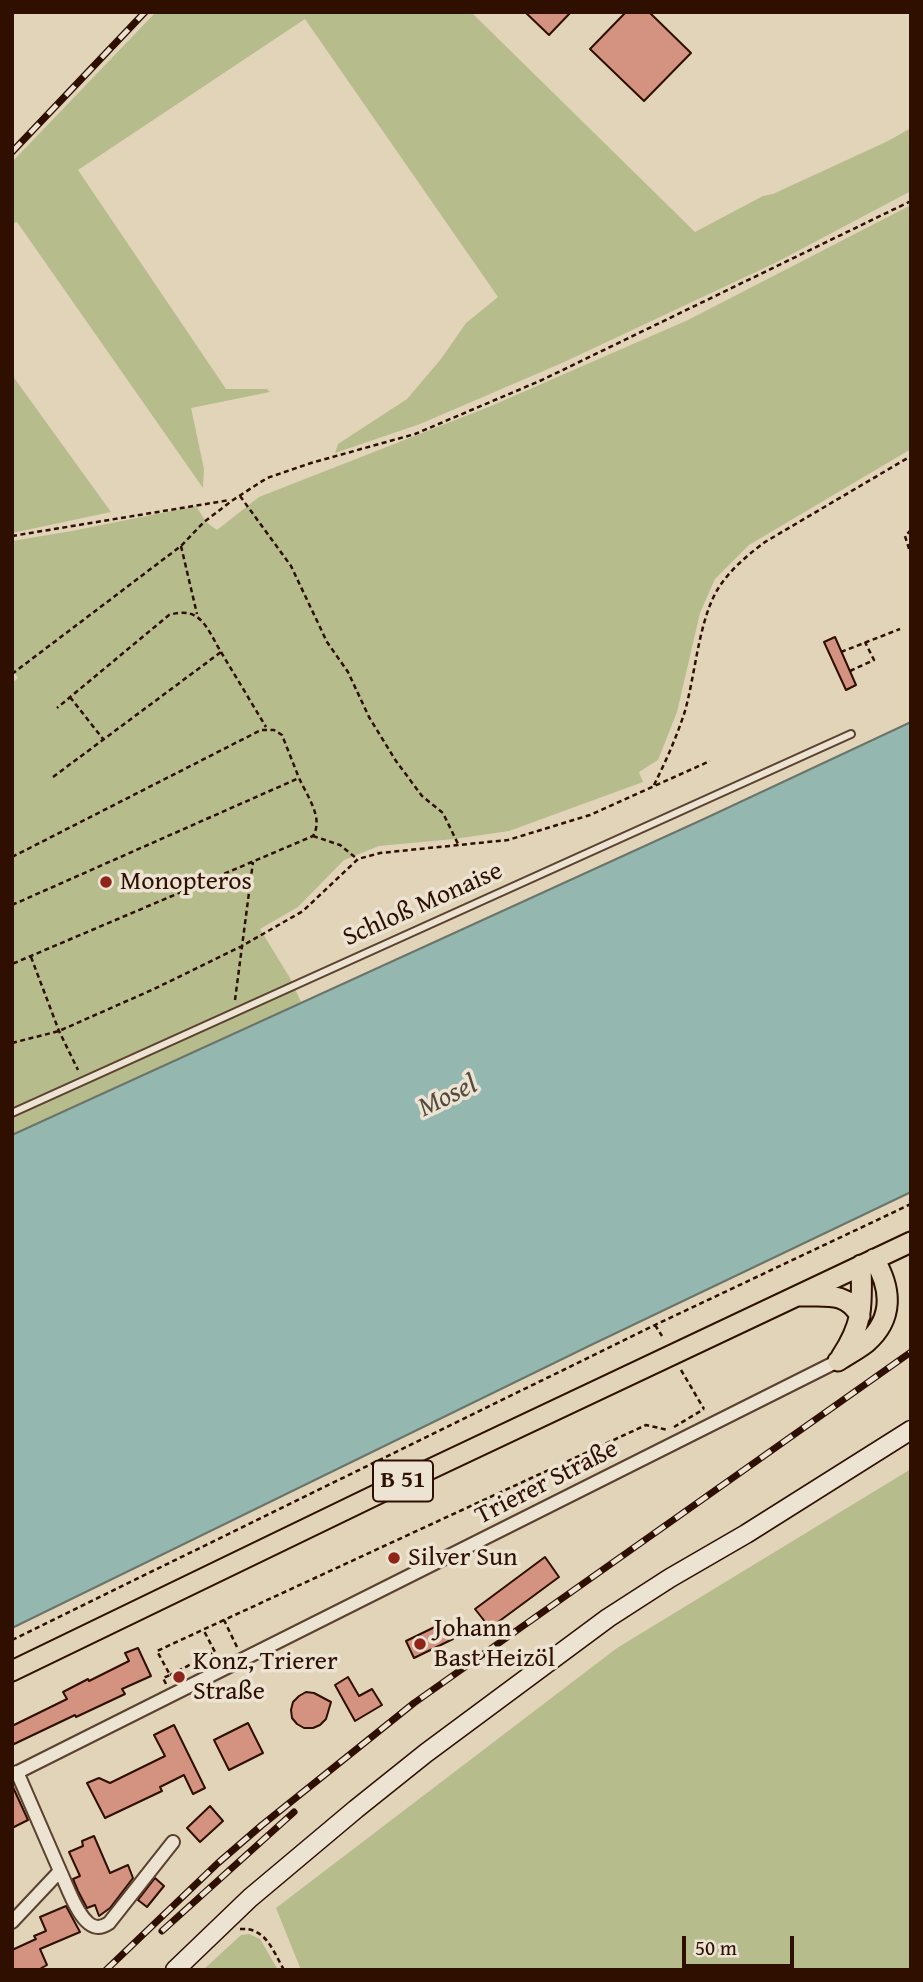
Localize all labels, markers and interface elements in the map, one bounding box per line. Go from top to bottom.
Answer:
street label: Schloß Monaise [338,856,508,954]
place label: Monopteros [120,866,252,898]
marker: Monopteros [98,874,114,890]
water label: Mosel [413,1068,483,1126]
street label: Trierer Straße [470,1434,624,1532]
road number: B 51 [373,1461,433,1502]
place label: Silver Sun [408,1542,518,1574]
marker: Silver Sun [386,1550,402,1566]
place label: Johann Bast Heizöl [434,1613,555,1674]
marker: Johann Bast Heizöl [412,1636,428,1652]
place label: Konz, Trierer Straße [193,1646,338,1708]
marker: Konz, Trierer Straße [171,1669,187,1685]
scale bar [685,1923,797,1967]
text: 50 m [695,1932,737,1963]

